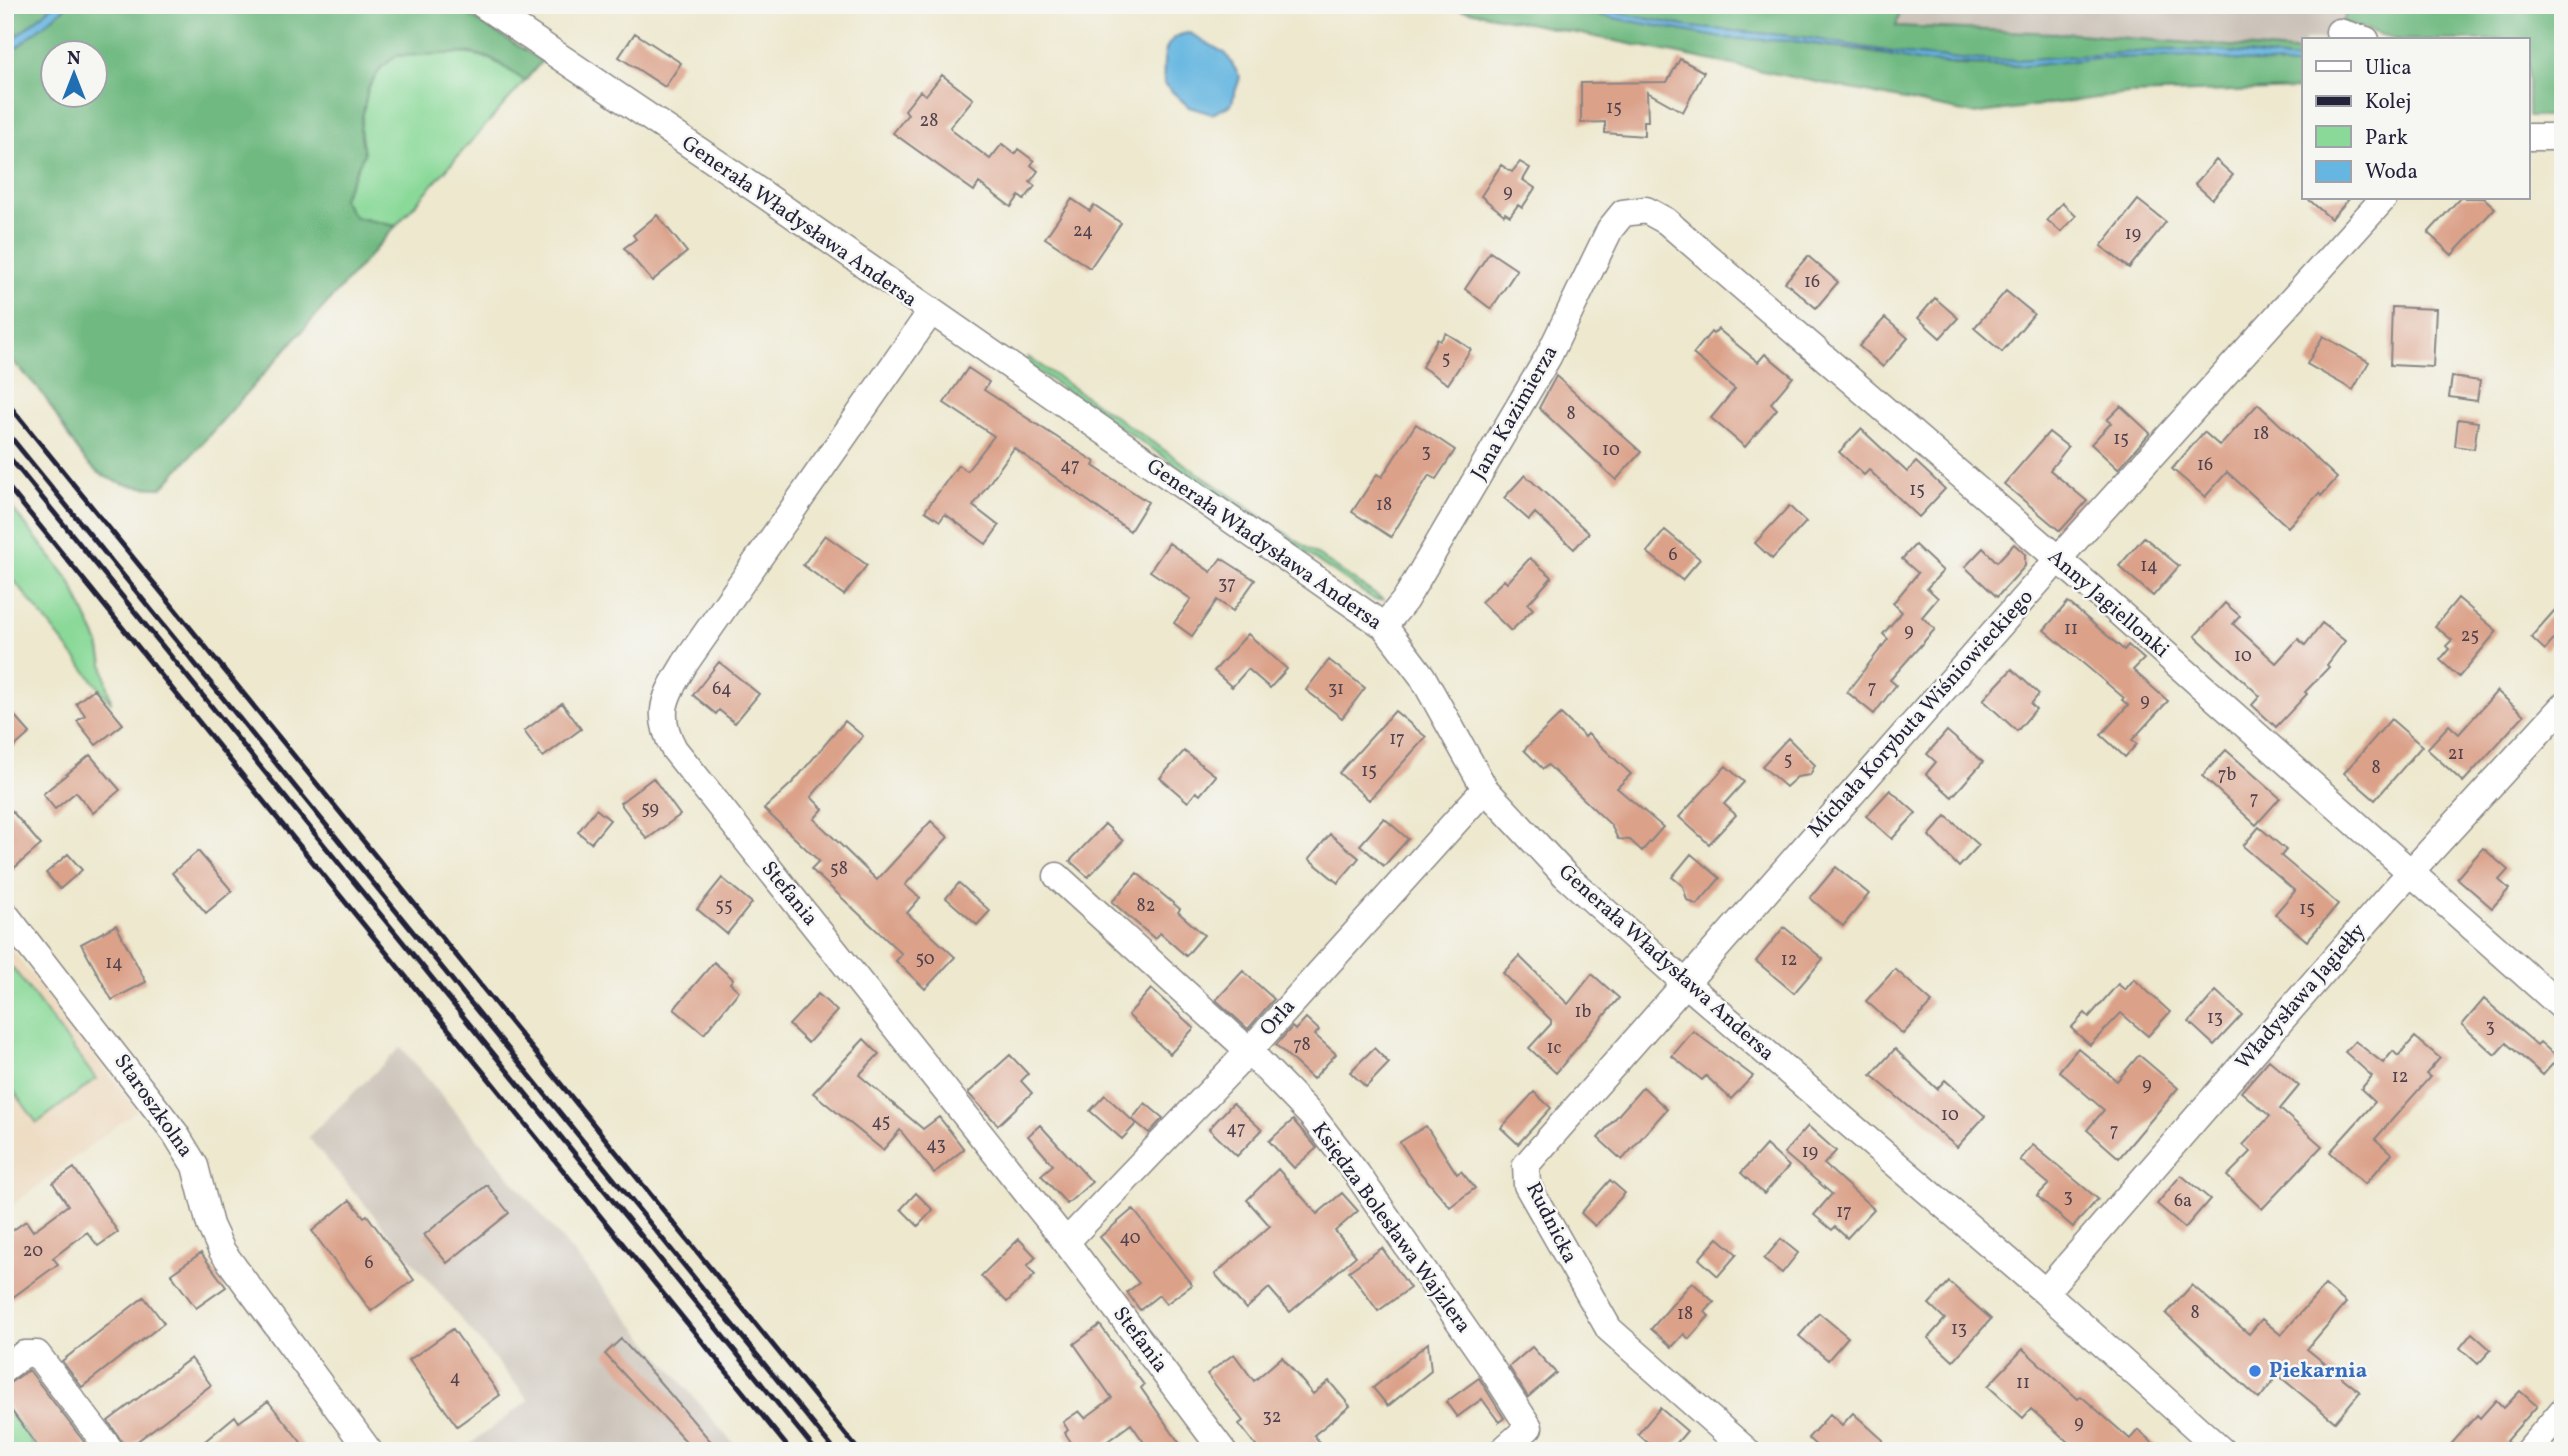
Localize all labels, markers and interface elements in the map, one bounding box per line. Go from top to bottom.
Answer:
north arrow [38,38,108,108]
legend [2302,38,2530,200]
text: N [67,46,81,72]
text: Ulica [2365,54,2412,83]
text: Kolej [2365,88,2412,117]
house number: 15 [1606,96,1622,121]
house number: 28 [920,109,938,134]
text: Park [2365,124,2408,153]
street label: Generała Władysława Andersa [675,129,923,315]
text: Woda [2365,158,2418,187]
house number: 9 [1503,180,1513,205]
house number: 24 [1073,219,1093,244]
house number: 19 [2125,222,2141,247]
house number: 16 [1804,270,1820,295]
street label: Jana Kazimierza [1465,340,1565,486]
house number: 5 [1442,347,1450,372]
house number: 8 [1566,402,1576,427]
house number: 18 [2253,422,2269,447]
house number: 15 [2113,427,2129,452]
house number: 10 [1602,438,1620,463]
house number: 3 [1421,440,1431,465]
street label: Generała Władysława Andersa [1140,452,1388,638]
house number: 16 [2197,453,2213,478]
house number: 47 [1060,454,1080,479]
house number: 15 [1909,478,1925,503]
house number: 18 [1376,493,1392,518]
house number: 6 [1668,543,1678,568]
street label: Anny Jagiellonki [2041,543,2175,665]
house number: 14 [2140,554,2158,579]
house number: 37 [1218,572,1236,597]
street label: Michała Korybuta Wiśniowieckiego [1802,584,2040,844]
house number: 11 [2064,617,2078,642]
house number: 9 [1904,619,1914,644]
house number: 25 [2461,624,2479,649]
house number: 10 [2234,644,2252,669]
house number: 7 [1868,676,1876,701]
house number: 64 [712,677,732,702]
house number: 31 [1328,677,1344,702]
house number: 9 [2140,689,2150,714]
house number: 17 [1389,727,1405,752]
house number: 21 [2448,742,2464,767]
house number: 5 [1784,748,1792,773]
house number: 8 [2371,756,2381,781]
house number: 15 [1361,759,1377,784]
house number: 7b [2218,763,2236,788]
house number: 7 [2250,787,2258,812]
house number: 59 [641,797,659,822]
street label: Stefania [754,855,824,933]
house number: 58 [830,857,848,882]
street label: Generała Władysława Andersa [1552,858,1780,1068]
house number: 55 [715,894,733,919]
house number: 82 [1137,894,1155,919]
house number: 15 [2299,897,2315,922]
street label: Władysława Jagiełły [2229,917,2373,1076]
house number: 50 [915,947,935,972]
house number: 12 [1781,948,1797,973]
house number: 14 [105,951,123,976]
street label: Orla [1254,993,1302,1043]
house number: 1b [1575,1000,1592,1025]
house number: 13 [2207,1006,2223,1031]
house number: 3 [2485,1015,2495,1040]
house number: 78 [1293,1033,1311,1058]
house number: 1c [1546,1036,1562,1061]
street label: Staroszkolna [107,1048,199,1164]
house number: 12 [2392,1065,2408,1090]
house number: 9 [2142,1073,2152,1098]
house number: 10 [1941,1103,1959,1128]
house number: 45 [872,1110,890,1135]
house number: 47 [1226,1117,1246,1142]
street label: Księdza Bolesława Wajzlera [1305,1117,1477,1339]
house number: 7 [2110,1119,2118,1144]
house number: 43 [926,1133,946,1158]
house number: 19 [1802,1140,1818,1165]
street label: Rudnicka [1518,1177,1584,1269]
house number: 3 [2063,1185,2073,1210]
house number: 6a [2174,1189,2192,1214]
house number: 17 [1836,1200,1852,1225]
house number: 40 [1119,1226,1141,1251]
house number: 20 [23,1239,43,1264]
house number: 6 [364,1251,374,1276]
street label: Stefania [1106,1301,1174,1379]
house number: 8 [2190,1301,2200,1326]
house number: 18 [1677,1302,1693,1327]
house number: 13 [1951,1317,1967,1342]
place label: Piekarnia [2269,1357,2367,1386]
marker: Piekarnia [2247,1363,2263,1379]
house number: 4 [450,1366,460,1391]
house number: 11 [2016,1371,2030,1396]
house number: 32 [1263,1405,1281,1430]
house number: 9 [2074,1411,2084,1436]

